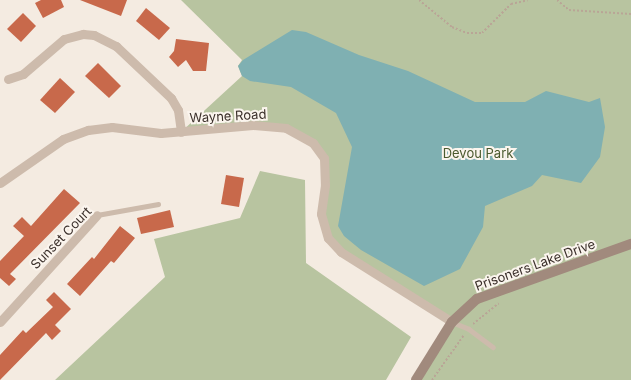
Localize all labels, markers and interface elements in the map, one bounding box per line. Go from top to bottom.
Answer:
street label: Wayne Road [189,106,267,126]
park label: Devou Park [443,145,513,161]
street label: Sunset Court [27,204,95,272]
street label: Prisoners Lake Drive [473,236,597,294]

